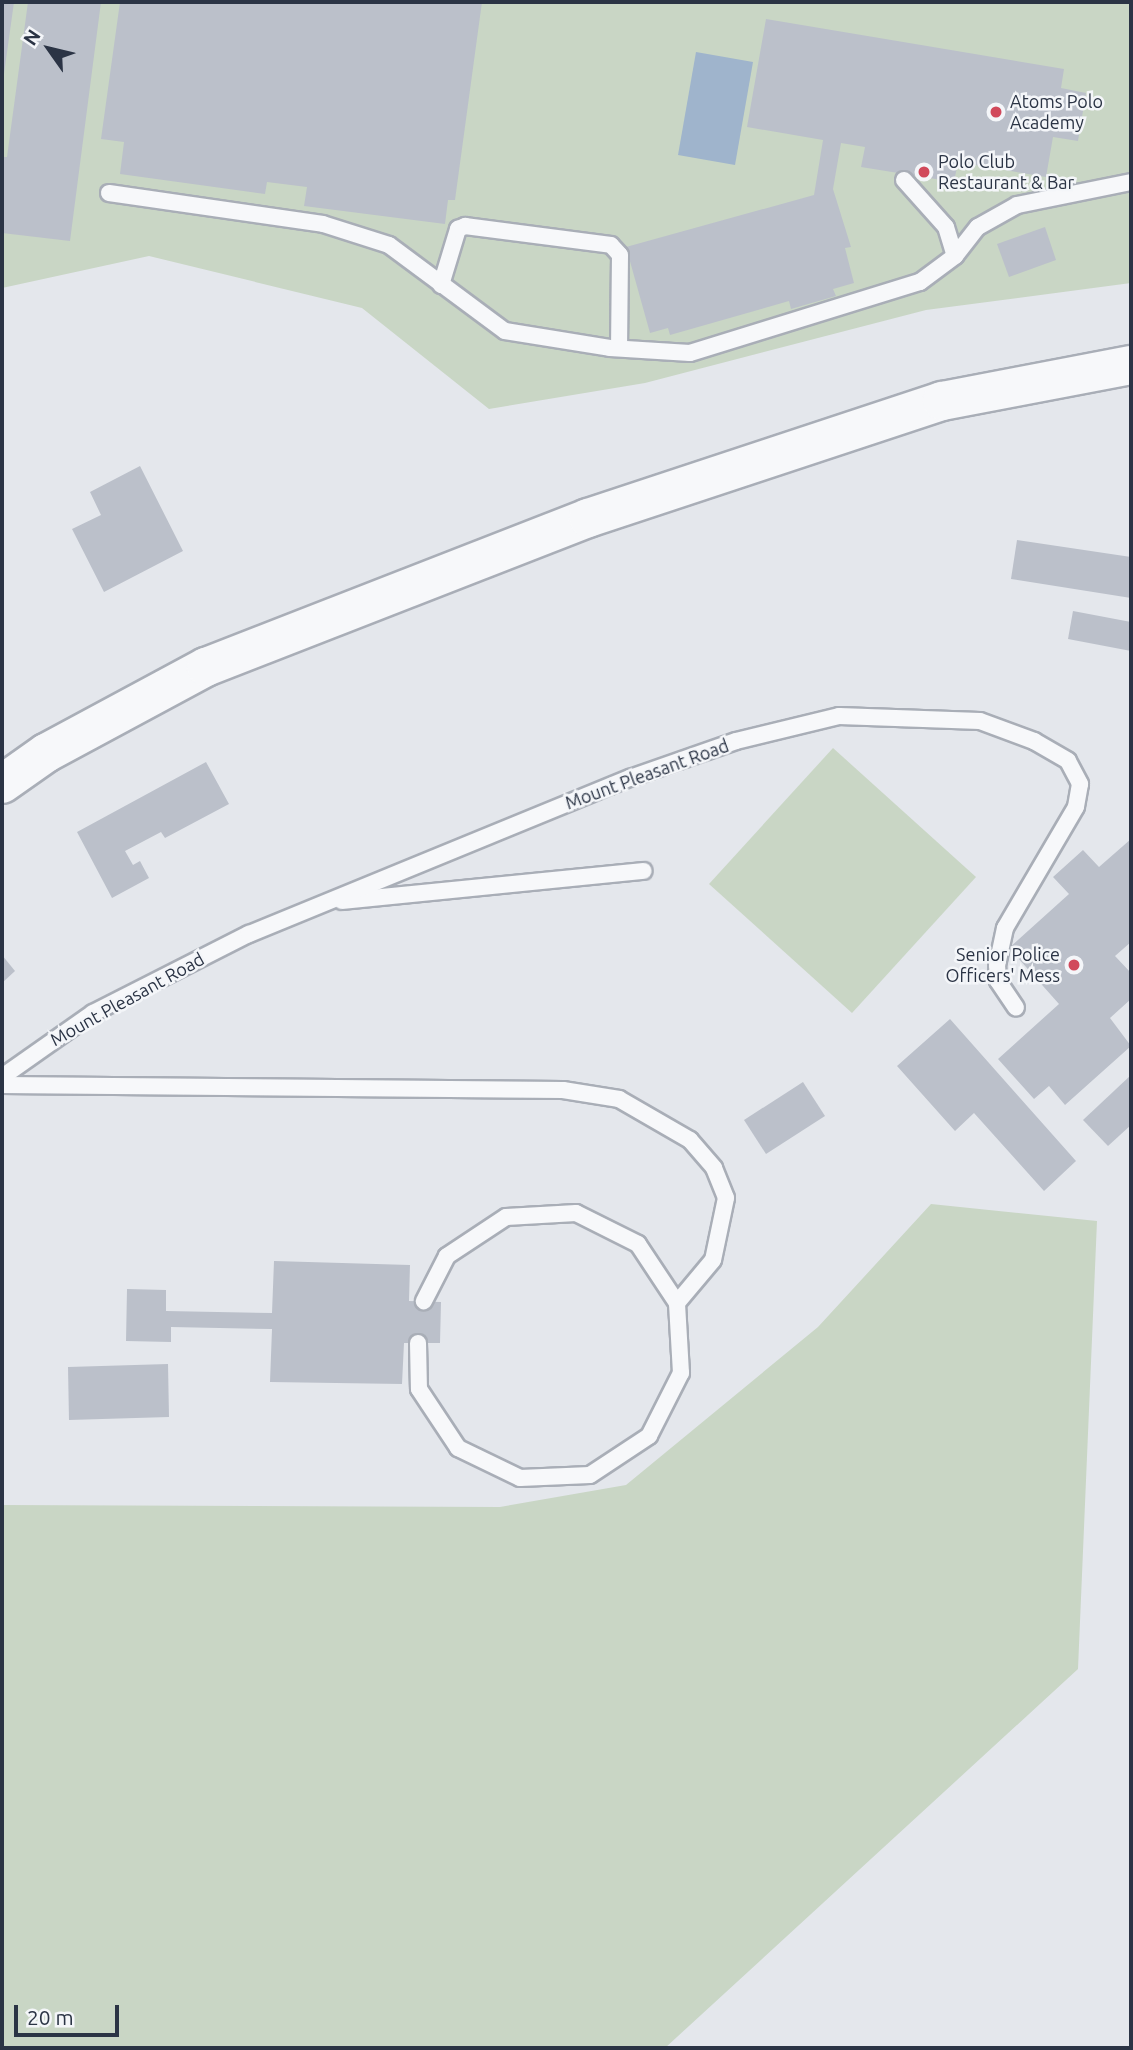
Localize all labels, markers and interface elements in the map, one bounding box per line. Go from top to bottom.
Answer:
north arrow [14,14,84,84]
text: N [19,25,45,49]
place label: Atoms Polo Academy [1010,91,1103,134]
marker: Atoms Polo Academy [988,104,1004,120]
place label: Polo Club Restaurant & Bar [938,151,1074,194]
marker: Polo Club Restaurant & Bar [916,164,932,180]
street label: Mount Pleasant Road [562,734,732,814]
place label: Senior Police Officers' Mess [946,944,1060,986]
street label: Mount Pleasant Road [46,948,208,1050]
marker: Senior Police Officers' Mess [1066,957,1082,973]
scale bar [18,1990,122,2034]
text: 20 m [27,2005,74,2029]

